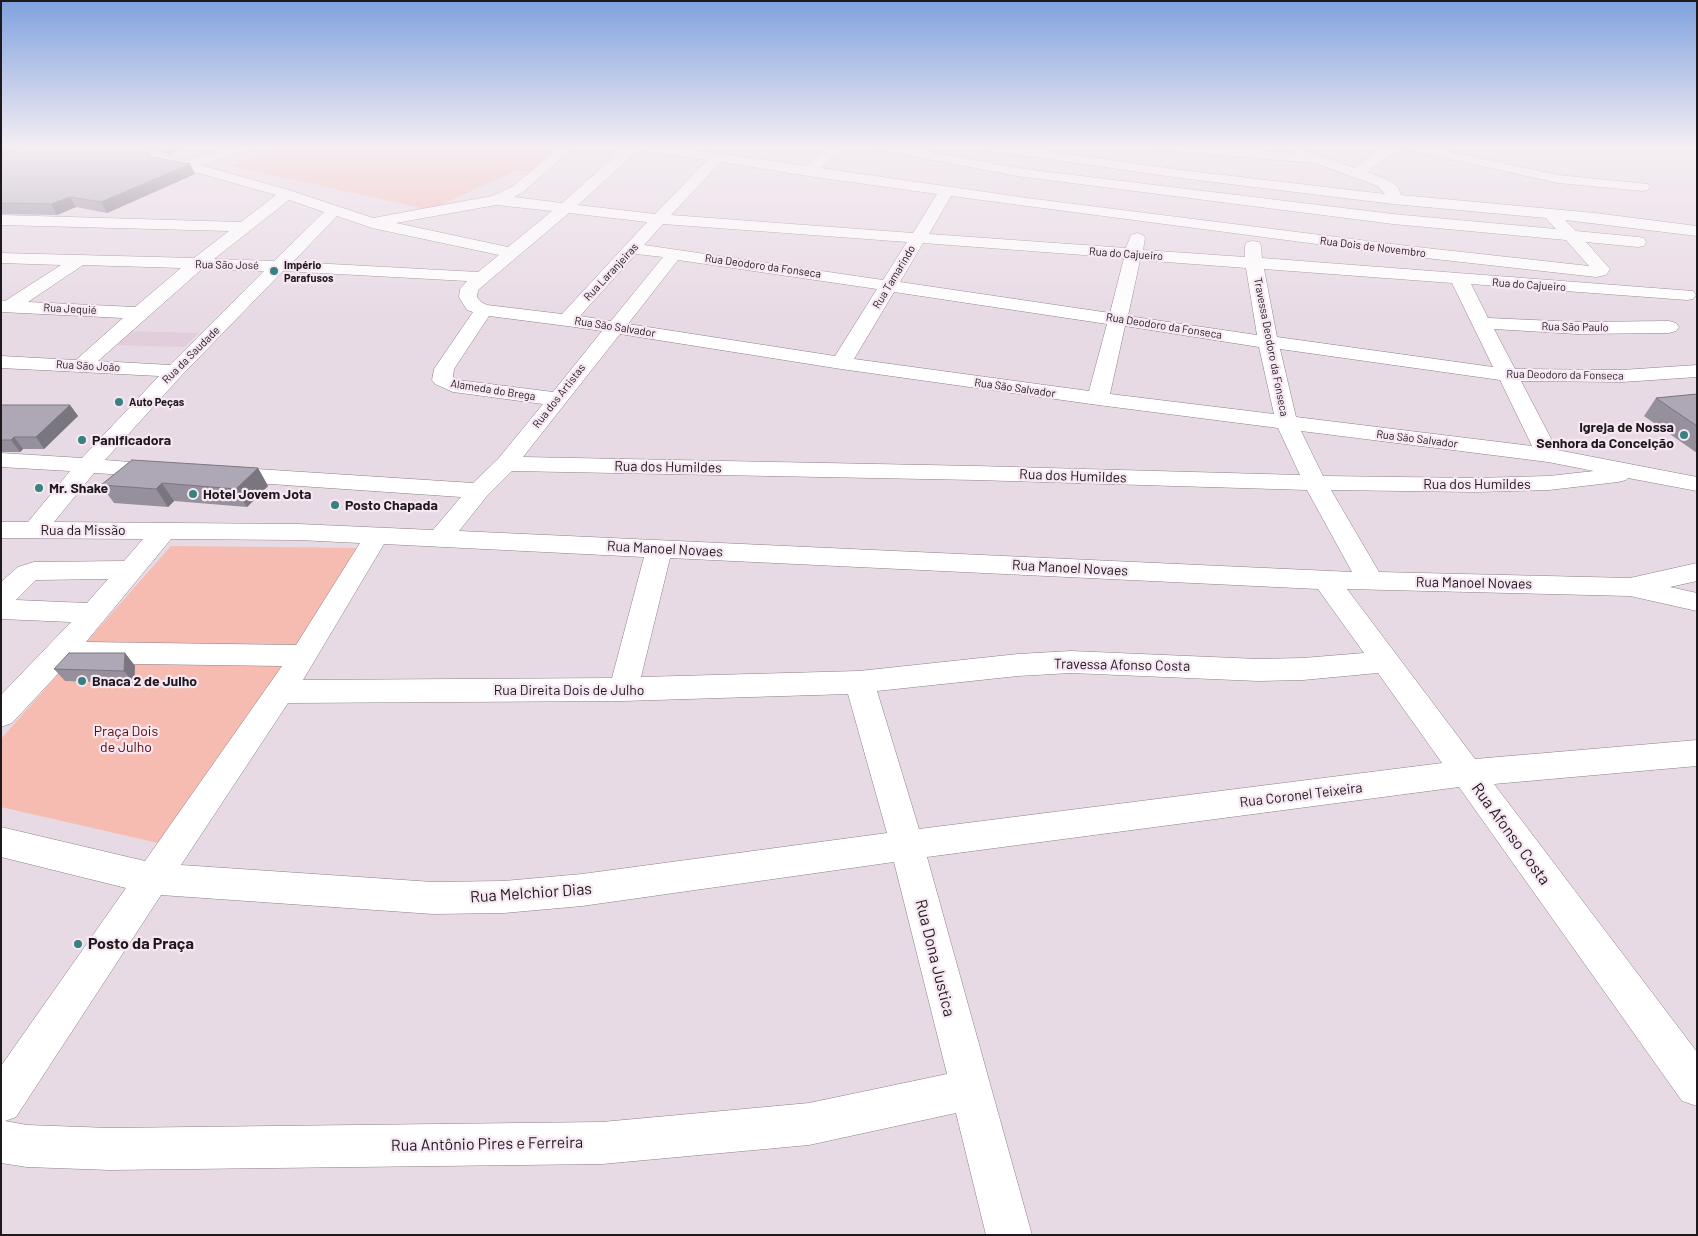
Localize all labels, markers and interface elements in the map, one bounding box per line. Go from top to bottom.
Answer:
street label: Rua Dois de Novembro [1319,234,1427,260]
street label: Rua Laranjeiras [581,240,641,304]
street label: Rua Tamarindo [870,243,918,311]
street label: Rua do Cajueiro [1089,245,1163,263]
street label: Rua Deodoro da Fonseca [704,251,822,281]
street label: Rua São José [195,258,259,272]
place label: Império Parafusos [284,258,334,284]
marker: Império Parafusos [268,265,280,277]
street label: Travessa Deodoro da Fonseca [1251,276,1291,418]
street label: Rua do Cajueiro [1492,276,1566,294]
street label: Rua Jequié [43,301,97,317]
street label: Rua Deodoro da Fonseca [1105,310,1223,342]
street label: Rua São Salvador [574,314,656,340]
street label: Rua São Paulo [1541,320,1609,334]
street label: Rua da Saudade [160,324,222,386]
street label: Rua São João [55,358,121,374]
street label: Rua dos Artistas [530,361,588,431]
street label: Rua Deodoro da Fonseca [1506,367,1624,383]
street label: Rua São Salvador [974,376,1056,400]
street label: Alameda do Brega [450,377,536,403]
place label: Auto Peças [129,395,184,409]
marker: Auto Peças [113,396,125,408]
place label: Igreja de Nossa Senhora da Conceição [1536,419,1674,452]
street label: Rua São Salvador [1376,427,1458,451]
marker: Igreja de Nossa Senhora da Conceição [1678,429,1690,441]
place label: Panificadora [92,432,171,448]
marker: Panificadora [76,434,88,446]
street label: Rua dos Humildes [614,458,722,476]
street label: Rua dos Humildes [1019,466,1127,486]
street label: Rua dos Humildes [1423,476,1531,492]
place label: Mr. Shake [49,480,108,496]
marker: Mr. Shake [33,482,45,494]
place label: Hotel Jovem Jota [203,486,311,502]
marker: Hotel Jovem Jota [187,488,199,500]
place label: Posto Chapada [345,497,438,513]
marker: Posto Chapada [329,499,341,511]
street label: Rua da Missão [40,522,126,538]
street label: Rua Manoel Novaes [606,538,724,560]
street label: Rua Manoel Novaes [1011,557,1129,579]
street label: Rua Manoel Novaes [1416,574,1532,592]
street label: Travessa Afonso Costa [1054,655,1190,675]
place label: Bnaca 2 de Julho [92,673,197,689]
marker: Bnaca 2 de Julho [76,675,88,687]
street label: Rua Direita Dois de Julho [494,682,644,698]
park label: Praça Dois de Julho [94,723,158,756]
street label: Rua Coronel Teixeira [1239,779,1363,811]
street label: Rua Afonso Costa [1468,779,1554,889]
street label: Rua Melchior Dias [469,879,593,907]
street label: Rua Dona Justica [911,897,959,1019]
place label: Posto da Praça [88,934,194,954]
marker: Posto da Praça [72,938,84,950]
street label: Rua Antônio Pires e Ferreira [391,1133,583,1155]

